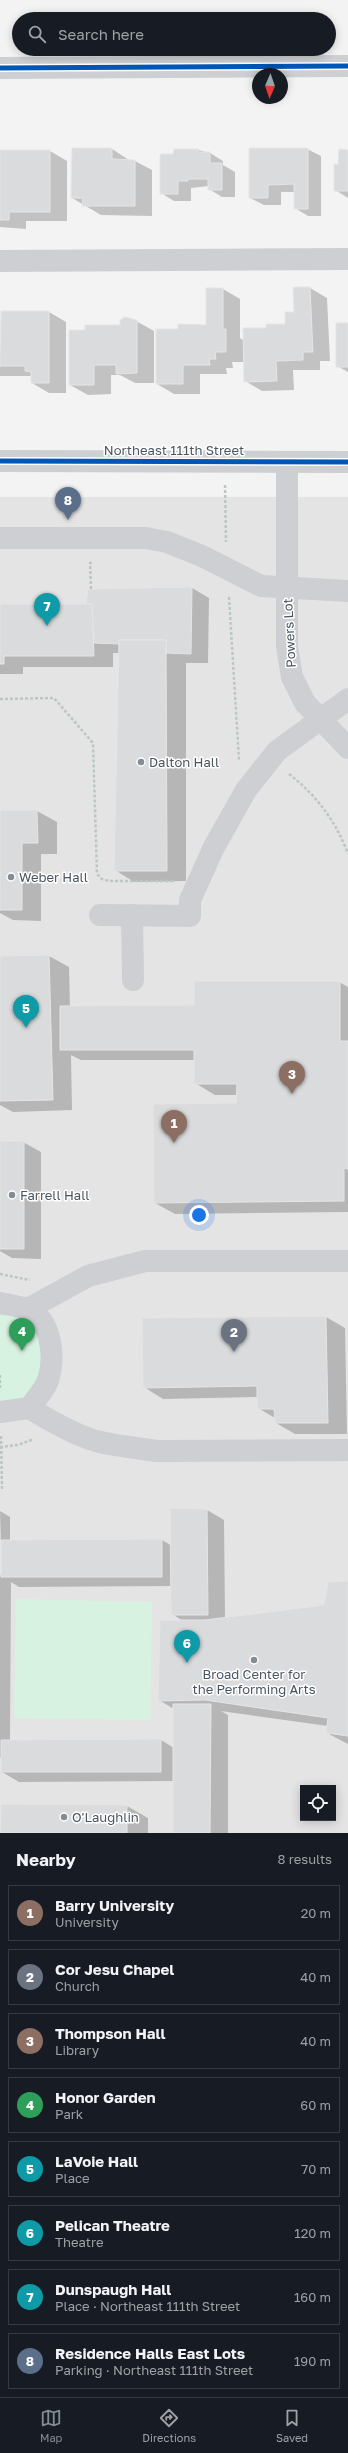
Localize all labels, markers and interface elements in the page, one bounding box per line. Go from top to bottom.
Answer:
search box [12,12,336,56]
icon: search [26,23,48,45]
text: Search here [58,25,144,43]
north arrow [252,68,288,104]
street label: Northeast 111th Street [104,442,244,458]
pin: 8 [55,487,81,520]
pin: 7 [34,593,60,626]
street label: Powers Lot [279,598,299,668]
place label: Dalton Hall [149,754,219,770]
marker: Dalton Hall [136,757,146,767]
place label: Weber Hall [19,869,88,885]
marker: Weber Hall [6,872,16,882]
pin: 5 [13,995,39,1028]
pin: 3 [279,1061,305,1094]
pin: 1 [161,1110,187,1143]
place label: Farrell Hall [20,1187,90,1203]
marker: Farrell Hall [7,1190,17,1200]
your location [189,1205,209,1225]
pin: 4 [9,1318,35,1351]
pin: 2 [221,1319,247,1352]
pin: 6 [174,1630,200,1663]
marker: Broad Center for the Performing Arts [249,1655,259,1665]
place label: Broad Center for the Performing Arts [192,1666,316,1697]
map controls [300,1785,336,1821]
button: locate [300,1785,336,1821]
place label: O'Laughlin [72,1809,139,1825]
marker: O'Laughlin [59,1812,69,1822]
text: Nearby [16,1849,76,1870]
text: 8 results [278,1851,332,1867]
text: Barry University [55,1896,174,1914]
text: 1 [27,1905,33,1921]
text: 20 m [301,1905,331,1921]
text: University [55,1914,119,1930]
text: Cor Jesu Chapel [55,1960,174,1978]
text: 2 [26,1969,34,1985]
text: 40 m [300,1969,331,1985]
text: Church [55,1978,100,1994]
text: Thompson Hall [55,2024,166,2042]
text: 3 [26,2033,34,2049]
text: 40 m [300,2033,331,2049]
text: Library [55,2042,99,2058]
text: Honor Garden [55,2088,156,2106]
text: 4 [26,2097,34,2113]
text: 60 m [300,2097,331,2113]
text: Park [55,2106,83,2122]
text: LaVoie Hall [55,2152,138,2170]
text: 5 [26,2161,34,2177]
text: 70 m [301,2161,331,2177]
text: Place [55,2170,90,2186]
text: Pelican Theatre [55,2216,170,2234]
text: 6 [26,2225,34,2241]
text: 120 m [294,2225,331,2241]
text: Theatre [55,2234,104,2250]
text: Dunspaugh Hall [55,2280,171,2298]
text: 7 [26,2289,34,2305]
text: 160 m [294,2289,331,2305]
text: Place · Northeast 111th Street [55,2298,240,2314]
text: Residence Halls East Lots [55,2344,245,2362]
text: 8 [26,2353,34,2369]
text: 190 m [294,2353,331,2369]
text: Parking · Northeast 111th Street [55,2362,253,2378]
tab: Map [40,2407,62,2444]
tab: Directions [142,2407,196,2444]
tab: Saved [276,2407,308,2444]

